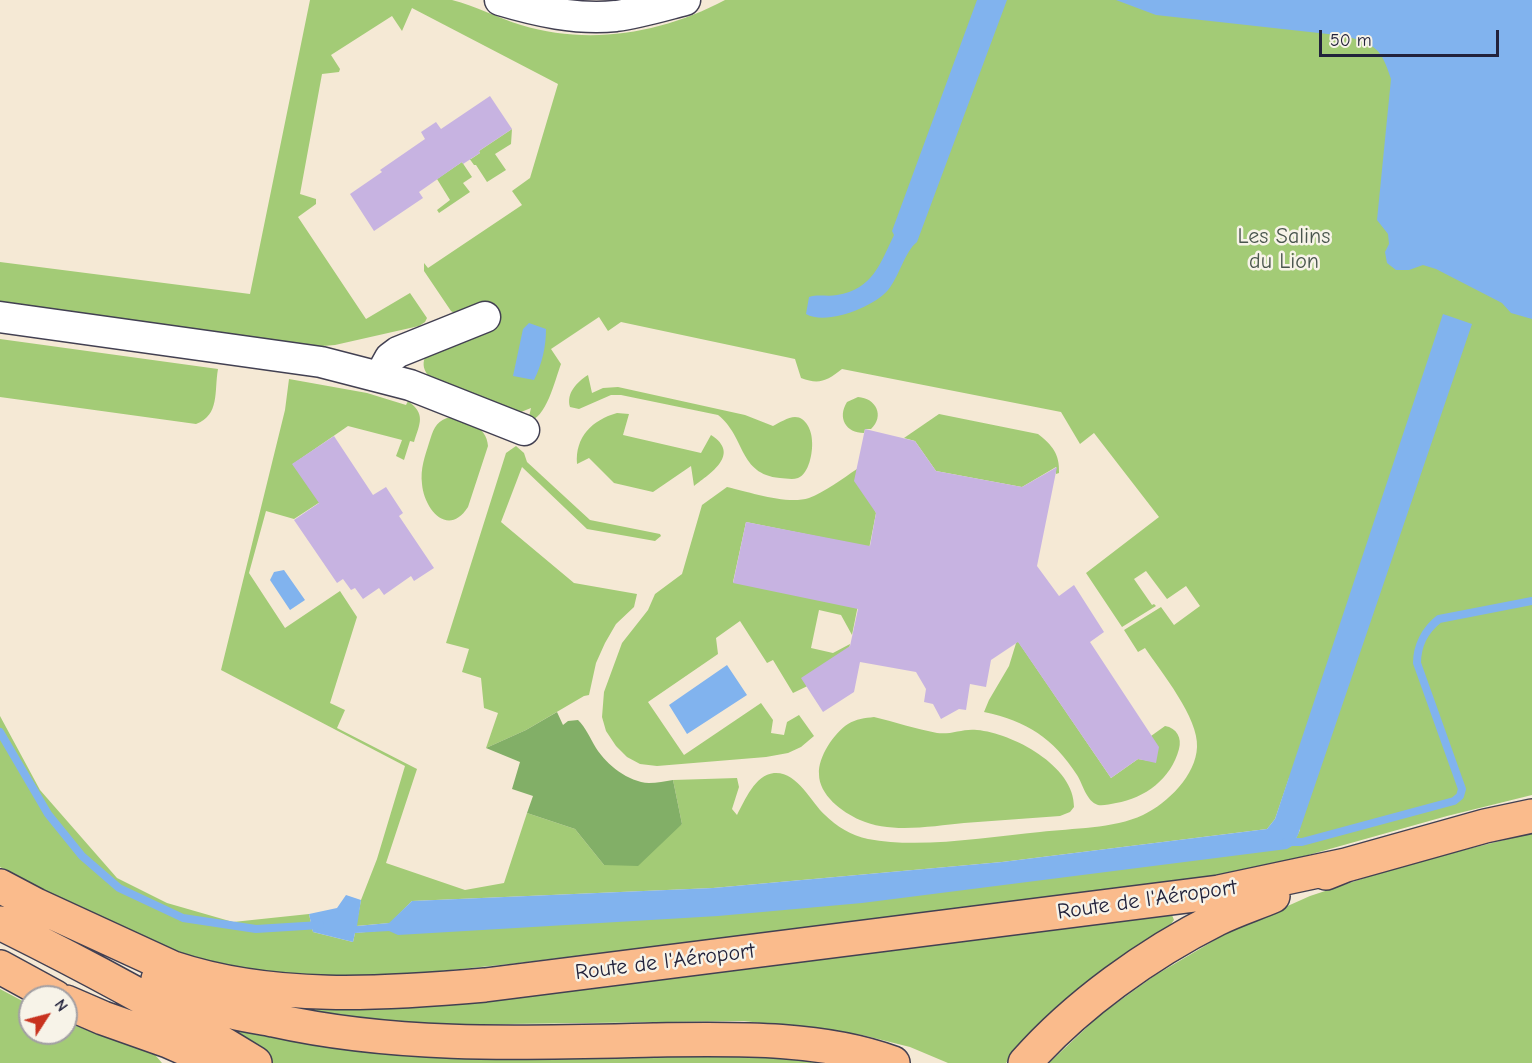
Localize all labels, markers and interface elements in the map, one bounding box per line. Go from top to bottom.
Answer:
scale bar [1322,18,1502,56]
text: 50 m [1330,30,1372,51]
park label: Les Salins du Lion [1238,224,1330,276]
street label: Route de l'Aéroport [1056,874,1238,926]
street label: Route de l'Aéroport [574,938,756,986]
north arrow [18,985,78,1045]
text: N [51,996,71,1015]

